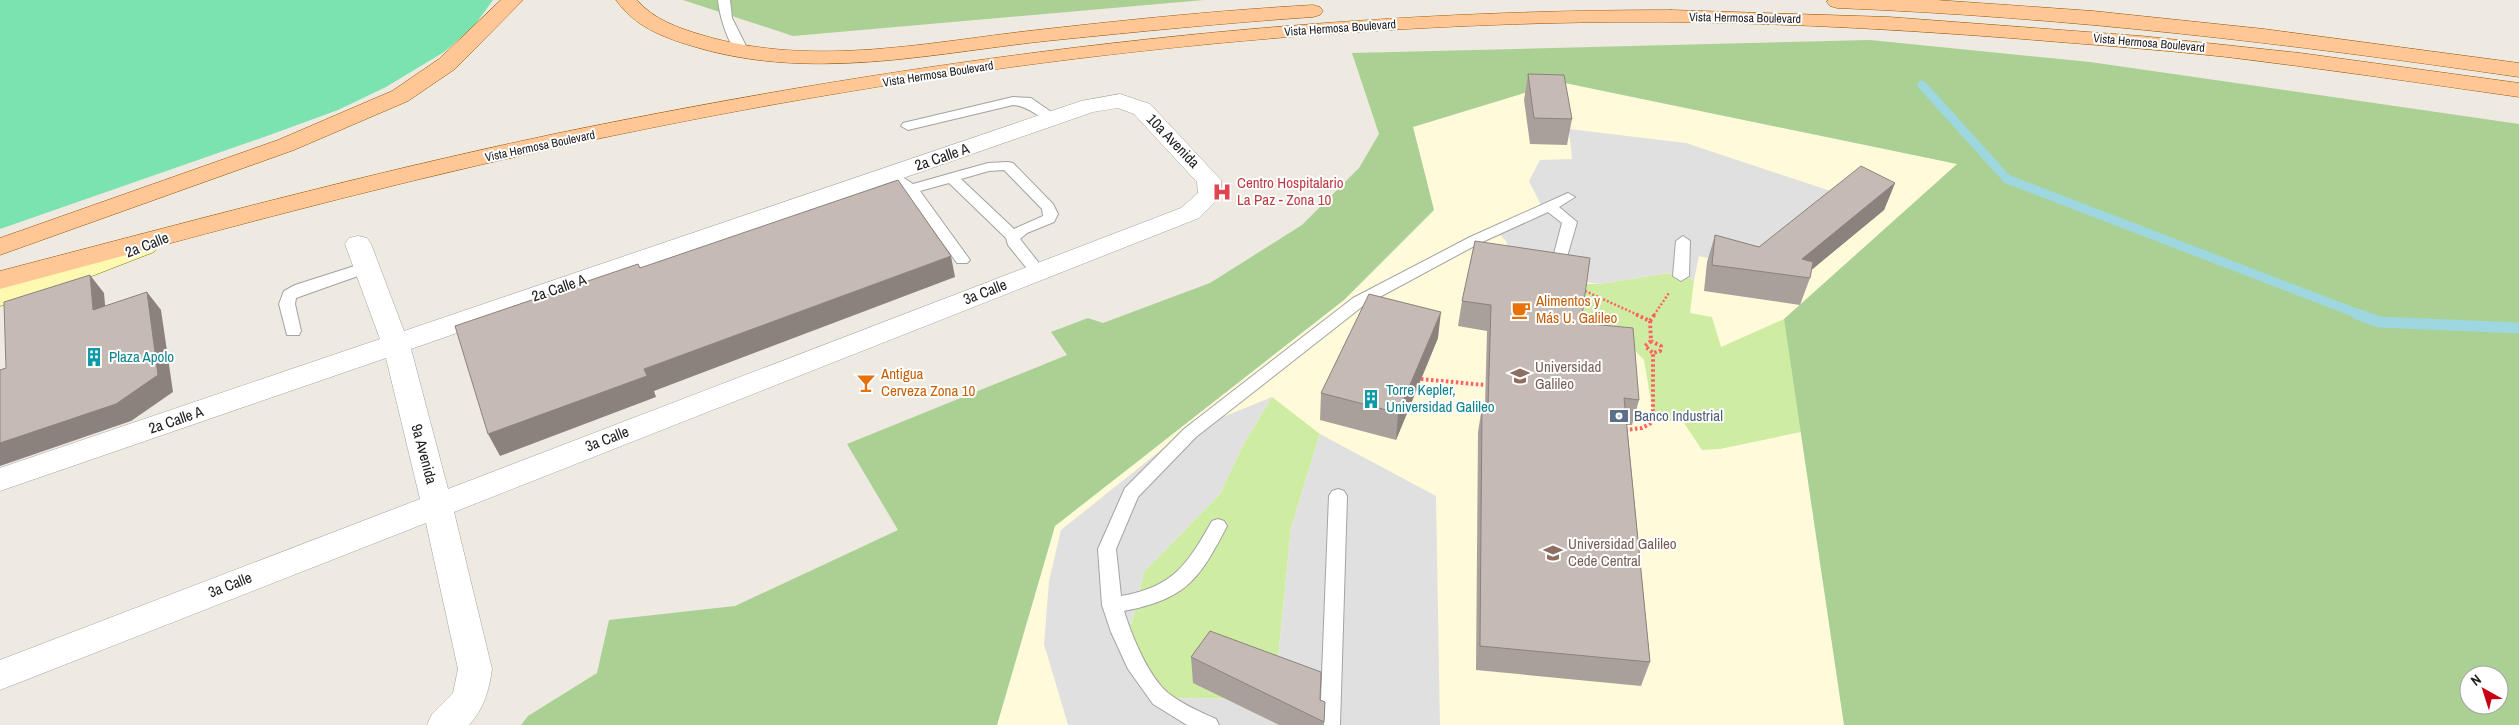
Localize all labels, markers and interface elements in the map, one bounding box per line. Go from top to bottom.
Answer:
street label: Vista Hermosa Boulevard [1689,9,1801,27]
street label: Vista Hermosa Boulevard [1284,16,1396,40]
street label: Vista Hermosa Boulevard [2093,30,2205,56]
street label: Vista Hermosa Boulevard [881,57,995,91]
street label: 10a Avenida [1142,109,1205,173]
street label: Vista Hermosa Boulevard [484,127,596,165]
street label: 2a Calle A [912,137,973,176]
place label: Centro Hospitalario La Paz - Zona 10 [1237,172,1344,210]
hospital icon: Centro Hospitalario La Paz - Zona 10 [1211,181,1233,203]
street label: 2a Calle [122,227,172,262]
street label: 2a Calle A [529,268,590,307]
street label: 3a Calle [960,274,1010,309]
place label: Alimentos y Más U. Galileo [1535,290,1618,328]
cafe icon: Alimentos y Más U. Galileo [1510,299,1532,321]
building icon: Plaza Apolo [83,346,105,368]
place label: Plaza Apolo [109,346,174,367]
place label: Universidad Galileo [1535,356,1601,394]
place label: Antigua Cerveza Zona 10 [880,363,976,401]
school or university icon: Universidad Galileo [1509,365,1531,387]
bar icon: Antigua Cerveza Zona 10 [855,372,877,394]
place label: Torre Kepler, Universidad Galileo [1386,379,1495,417]
building icon: Torre Kepler, Universidad Galileo [1360,388,1382,410]
street label: 2a Calle A [146,400,207,439]
bank icon: Banco Industrial [1608,405,1630,427]
place label: Banco Industrial [1634,405,1723,426]
street label: 3a Calle [582,421,632,456]
street label: 9a Avenida [406,422,443,486]
place label: Universidad Galileo Cede Central [1568,533,1677,571]
school or university icon: Universidad Galileo Cede Central [1542,542,1564,564]
street label: 3a Calle [205,567,255,602]
north arrow [2459,665,2509,715]
text: N [2467,670,2485,690]

